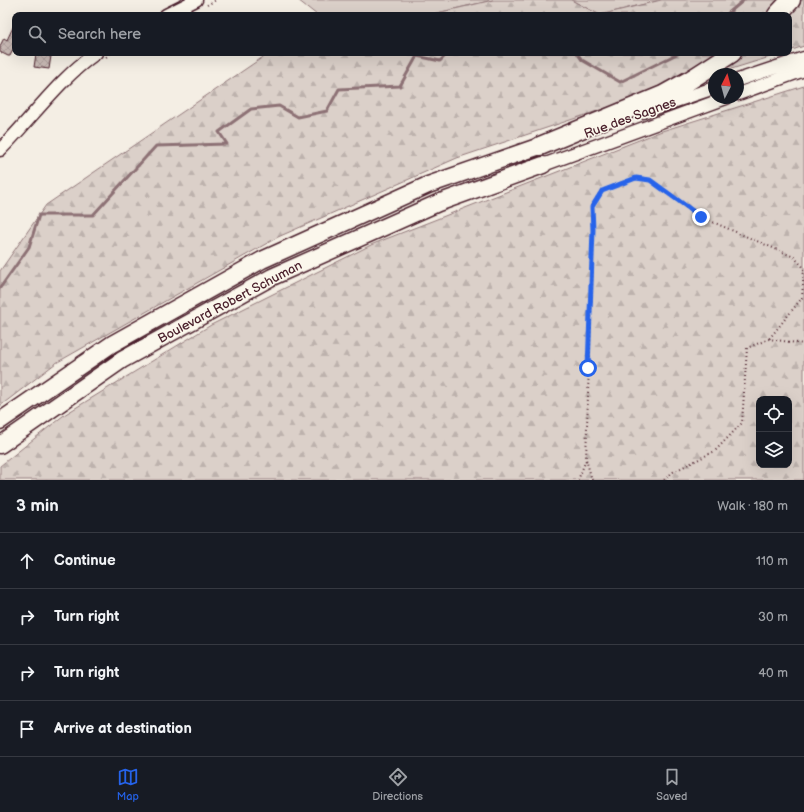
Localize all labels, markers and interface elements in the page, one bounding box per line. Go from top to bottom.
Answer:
search box [12,12,792,56]
icon: search [26,23,48,45]
text: Search here [58,25,141,44]
north arrow [708,68,744,104]
street label: Rue des Sagnes [582,94,679,142]
route end [692,208,710,226]
street label: Boulevard Robert Schuman [155,257,305,347]
route start [579,359,597,377]
map controls [756,396,792,468]
button: locate [756,396,792,432]
button: layers [756,432,792,468]
text: 3 min [16,496,59,516]
text: Walk · 180 m [717,498,788,514]
icon: ahead [16,550,38,572]
text: Continue [54,551,116,570]
text: 110 m [756,553,788,569]
icon: right [16,606,38,628]
text: Turn right [54,607,119,626]
text: 30 m [758,609,788,625]
icon: right [16,662,38,684]
text: Turn right [54,663,119,682]
text: 40 m [758,665,788,681]
icon: arrive [16,718,38,740]
text: Arrive at destination [54,719,192,738]
tab: Map [117,766,139,803]
tab: Directions [372,766,423,803]
tab: Saved [656,766,687,803]

